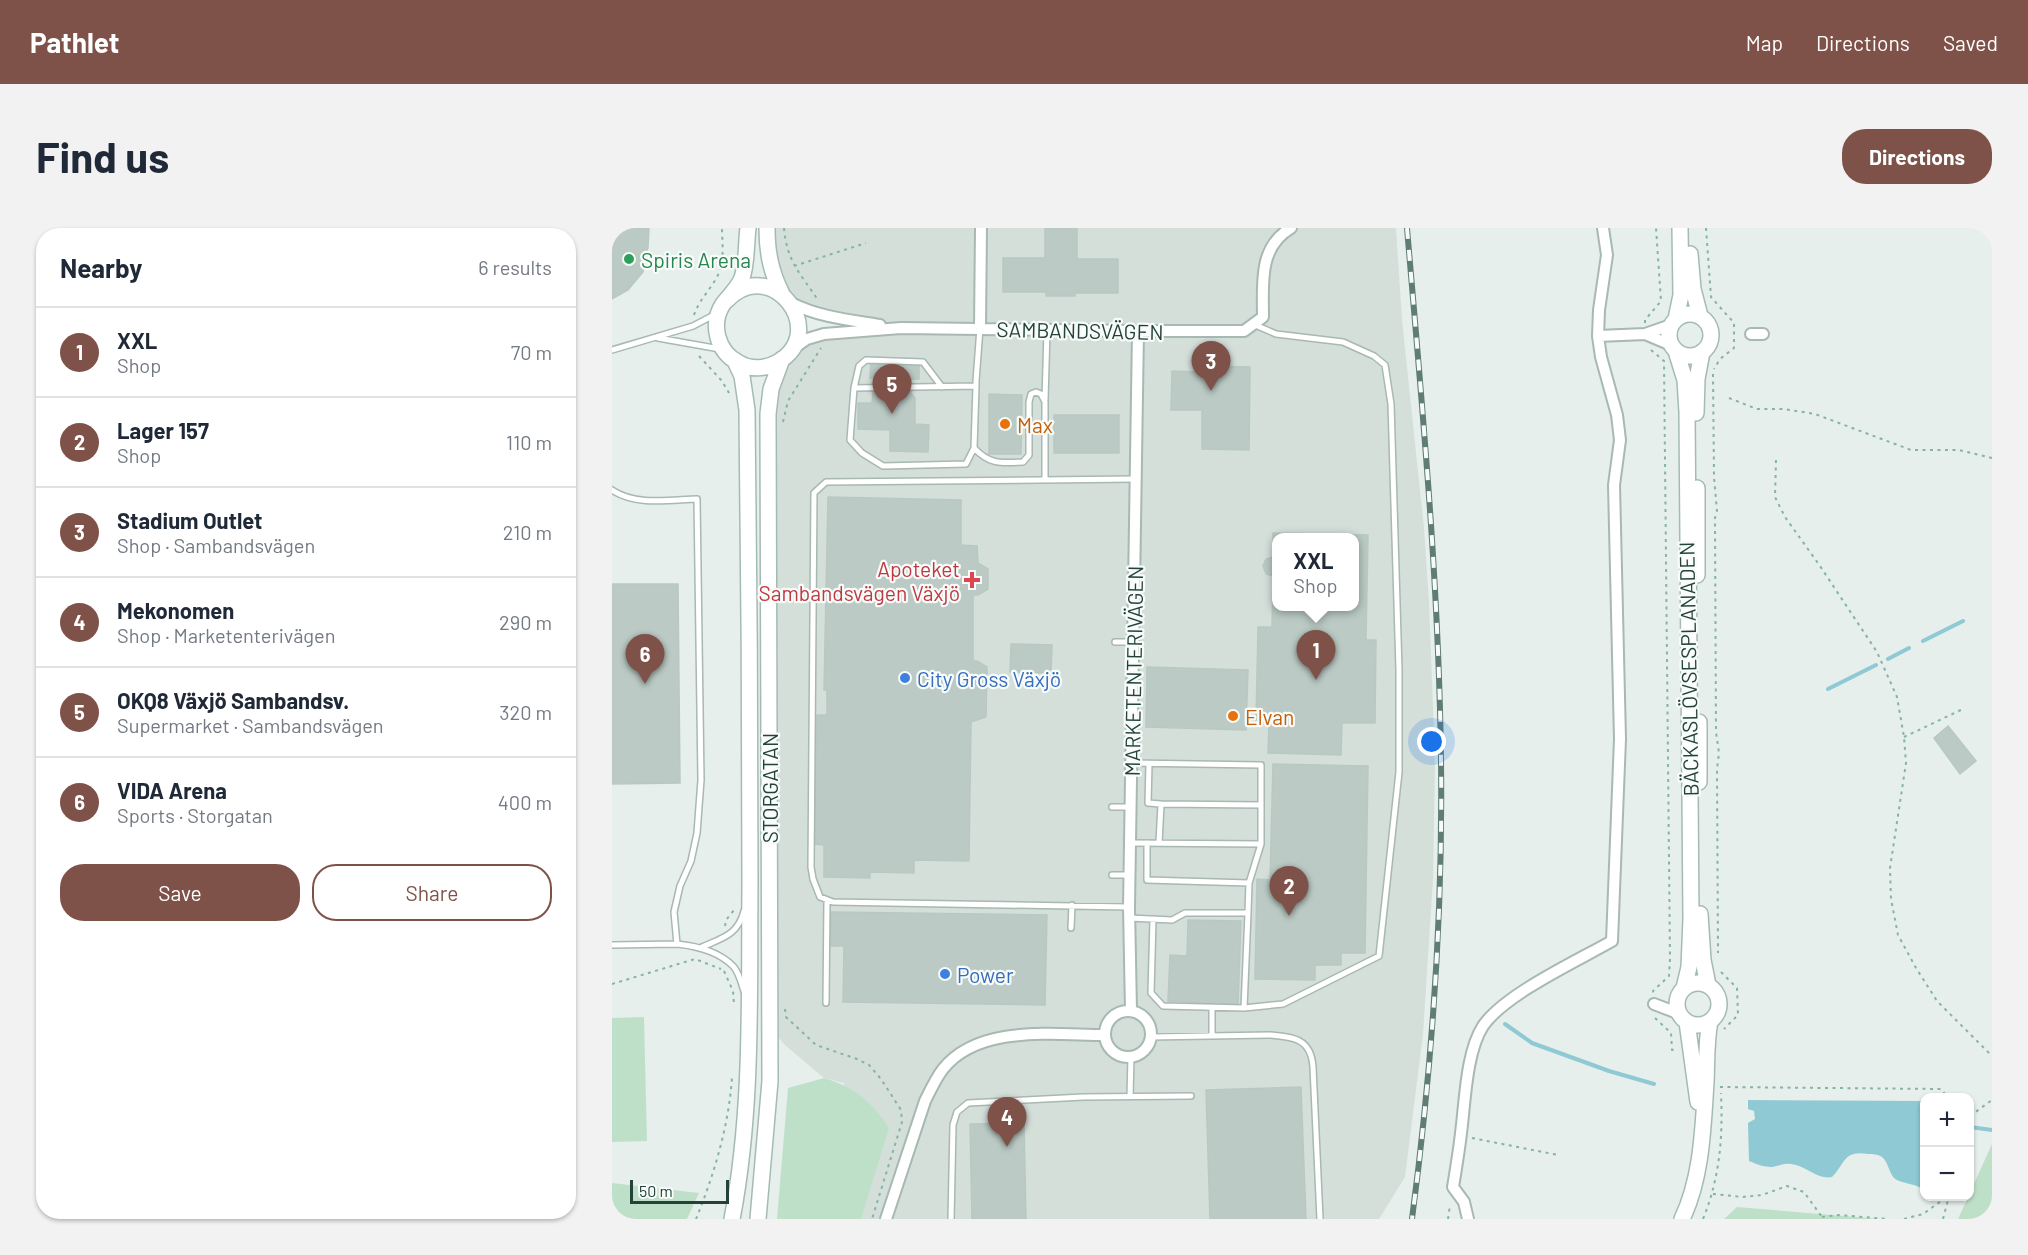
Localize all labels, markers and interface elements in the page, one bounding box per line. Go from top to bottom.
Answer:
text: Pathlet [30,25,119,59]
text: Map [1746,30,1783,55]
text: Directions [1816,30,1910,55]
text: Saved [1943,30,1998,55]
button: Directions [1842,129,1992,184]
text: Find us [36,131,169,181]
place label: Spiris Arena [641,247,751,272]
text: Nearby [60,252,142,283]
marker: Spiris Arena [622,252,636,266]
text: 6 results [478,255,552,279]
street label: SAMBANDSVÄGEN [996,316,1164,344]
text: XXL [117,327,157,353]
text: 1 [76,340,83,364]
text: 70 m [511,340,552,364]
pin: 3 [1192,342,1230,391]
text: Shop [117,353,161,377]
pin: 5 [872,364,912,414]
place label: Max [1017,412,1053,437]
text: Lager 157 [117,417,209,443]
marker: Max [998,417,1012,431]
text: 2 [74,430,85,454]
text: 110 m [506,430,552,454]
text: Shop [117,443,161,467]
text: Stadium Outlet [117,507,262,533]
text: 3 [74,520,85,544]
text: 210 m [503,520,552,544]
text: Shop · Sambandsvägen [117,533,315,557]
popup [1272,533,1359,611]
street label: BÄCKASLÖVSESPLANADEN [1673,542,1703,796]
text: XXL [1293,547,1334,573]
place label: Apoteket Sambandsvägen Växjö [759,556,960,605]
street label: MARKETENTERIVÄGEN [1119,565,1147,777]
marker: Apoteket Sambandsvägen Växjö [965,573,979,587]
text: Shop [1293,573,1338,597]
text: Mekonomen [117,597,234,623]
text: 4 [73,610,86,634]
text: 290 m [499,610,552,634]
text: Shop · Marketenterivägen [117,623,335,647]
pin: 1 [1296,630,1336,680]
pin: 6 [626,634,664,684]
place label: City Gross Växjö [917,666,1061,691]
marker: City Gross Växjö [898,671,912,685]
text: OKQ8 Växjö Sambandsv. [117,687,349,713]
text: 5 [74,700,85,724]
text: 320 m [499,700,552,724]
place label: Elvan [1245,704,1294,729]
marker: Elvan [1226,709,1240,723]
text: Supermarket · Sambandsvägen [117,713,384,737]
your location [1417,727,1446,756]
street label: STORGATAN [757,733,782,843]
text: VIDA Arena [117,777,227,803]
text: 6 [74,790,85,814]
text: 400 m [498,790,552,814]
text: Sports · Storgatan [117,803,273,827]
button: Save [60,864,300,921]
button: Share [312,864,552,921]
pin: 2 [1270,866,1308,916]
place label: Power [957,962,1014,987]
marker: Power [938,967,952,981]
map controls [1920,1093,1974,1201]
button: + [1920,1093,1974,1147]
pin: 4 [988,1098,1026,1147]
button: − [1920,1147,1974,1201]
scale bar [630,1177,729,1204]
text: 50 m [639,1181,673,1200]

